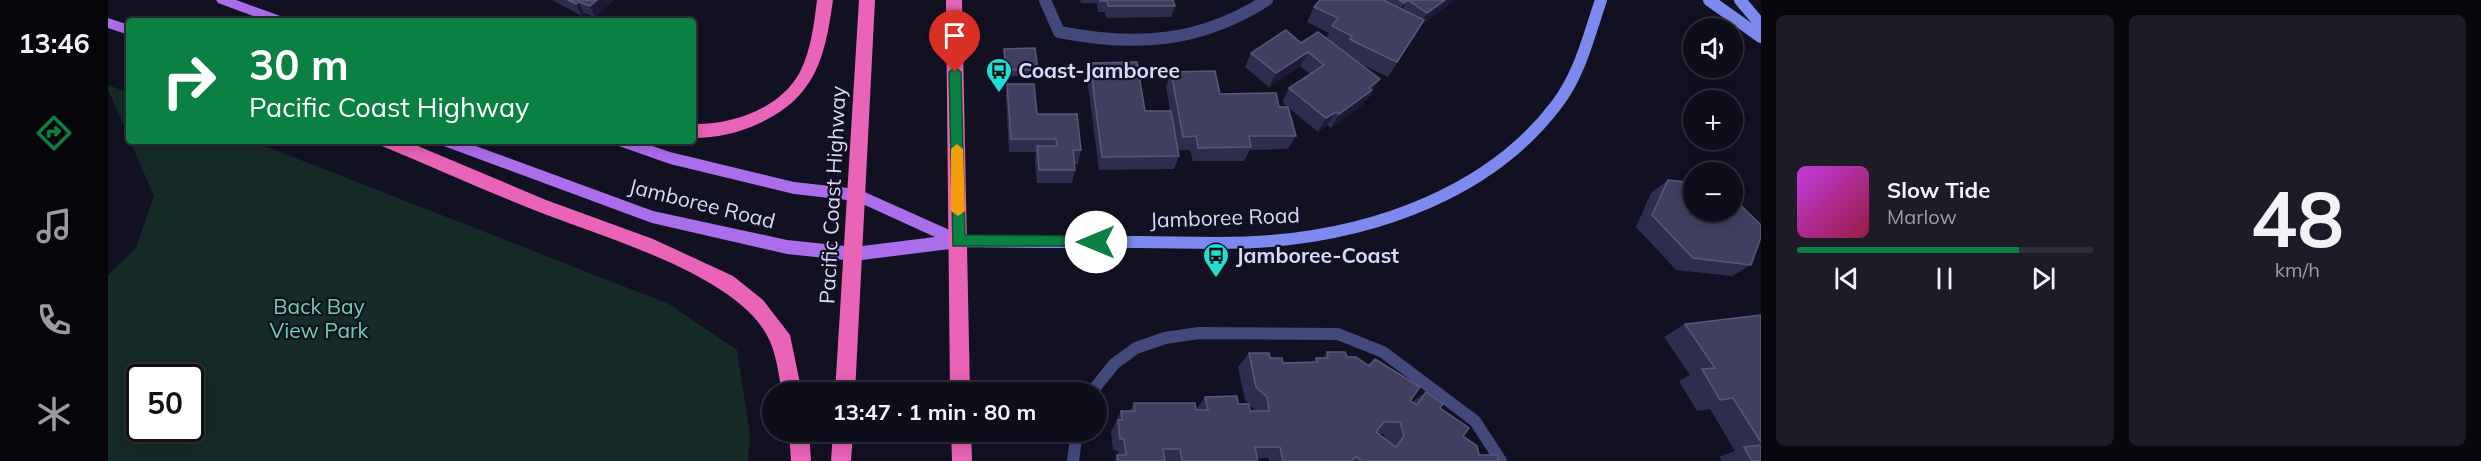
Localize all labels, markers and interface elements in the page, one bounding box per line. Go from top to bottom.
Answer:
pin [929,10,980,72]
map controls [1683,18,1743,222]
button: sound [1683,18,1743,78]
icon: arrive [938,19,971,52]
text: 13:46 [18,26,90,60]
text: 30 m [249,38,349,91]
icon: right [150,42,228,120]
bus stop icon: Coast-Jamboree [984,56,1014,94]
place label: Coast-Jamboree [1018,57,1180,83]
street label: Pacific Coast Highway [813,85,851,305]
text: Pacific Coast Highway [249,90,529,124]
button: + [1683,90,1743,150]
icon: directions [33,112,75,154]
button: − [1683,162,1743,222]
text: 48 [2250,169,2344,267]
street label: Jamboree Road [626,172,778,234]
text: Slow Tide [1887,176,1990,204]
street label: Jamboree Road [1150,201,1300,233]
text: Marlow [1887,204,1957,229]
icon: music [33,205,75,247]
position arrow [1064,210,1128,274]
bus stop icon: Jamboree-Coast [1201,241,1231,279]
place label: Jamboree-Coast [1236,242,1399,268]
text: km/h [2275,257,2320,282]
icon: previous [1830,262,1863,295]
icon: pause [1928,262,1961,295]
icon: next [2027,262,2060,295]
park label: Back Bay View Park [270,293,369,343]
icon: phone [33,299,75,341]
speed limit sign: 50 [126,364,204,442]
icon: climate [33,393,75,435]
text: 13:47 · 1 min · 80 m [833,398,1036,426]

